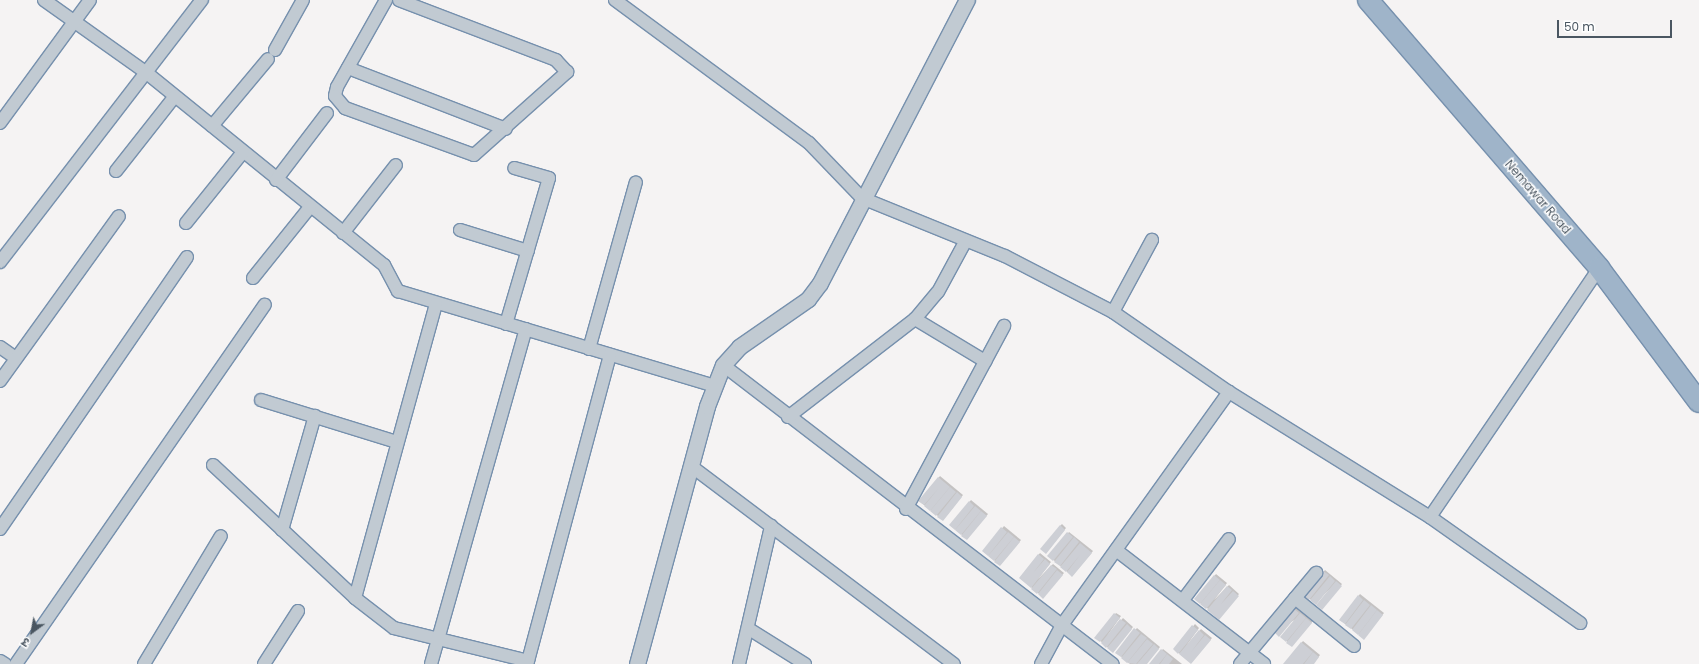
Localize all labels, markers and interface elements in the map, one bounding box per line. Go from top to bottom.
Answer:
scale bar [1559,12,1674,38]
text: 50 m [1564,18,1595,35]
street label: Nemawar Road [1502,157,1574,237]
north arrow [12,612,52,652]
text: उ [19,634,33,651]

